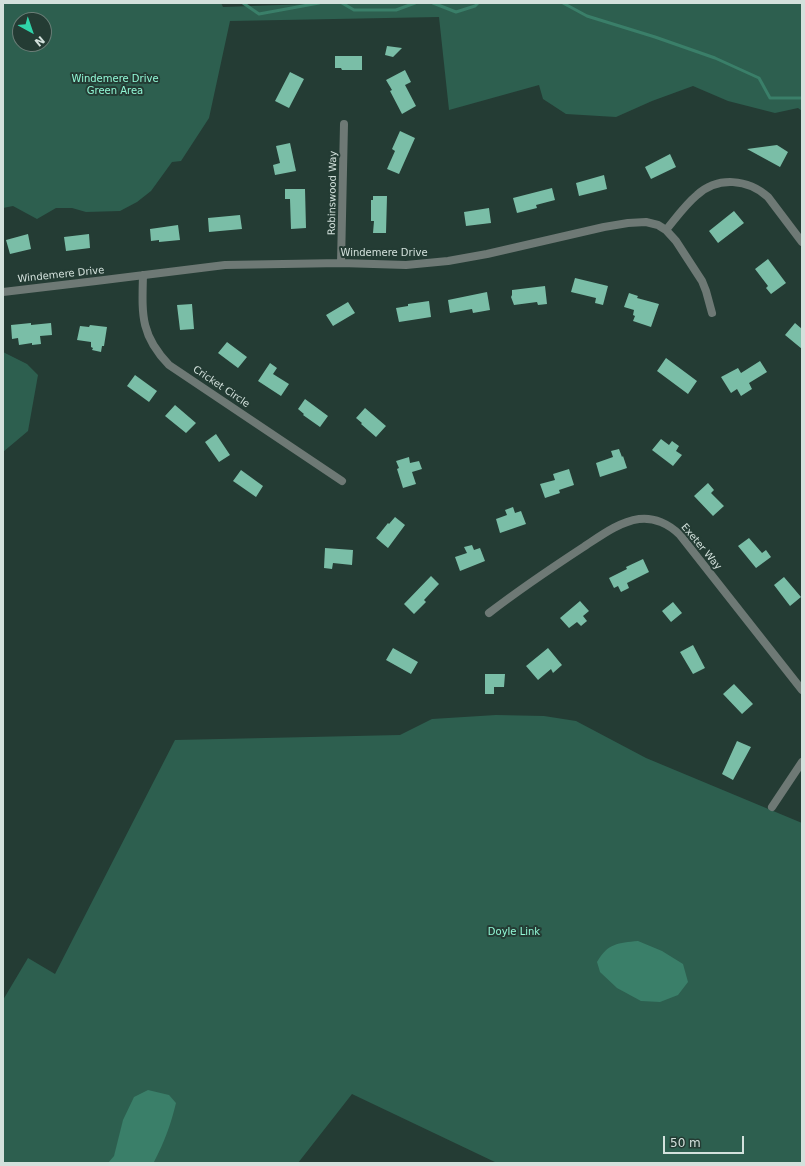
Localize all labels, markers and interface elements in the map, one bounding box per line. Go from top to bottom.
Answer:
north arrow [12,12,52,52]
text: N [32,33,47,49]
park label: Windemere Drive Green Area [71,73,159,96]
street label: Robinswood Way [326,151,340,235]
street label: Windemere Drive [340,247,428,259]
street label: Windemere Drive [17,264,105,286]
street label: Cricket Circle [190,364,252,410]
street label: Exeter Way [678,521,724,573]
park label: Doyle Link [488,926,540,938]
scale bar [665,1128,746,1154]
text: 50 m [670,1136,701,1150]

